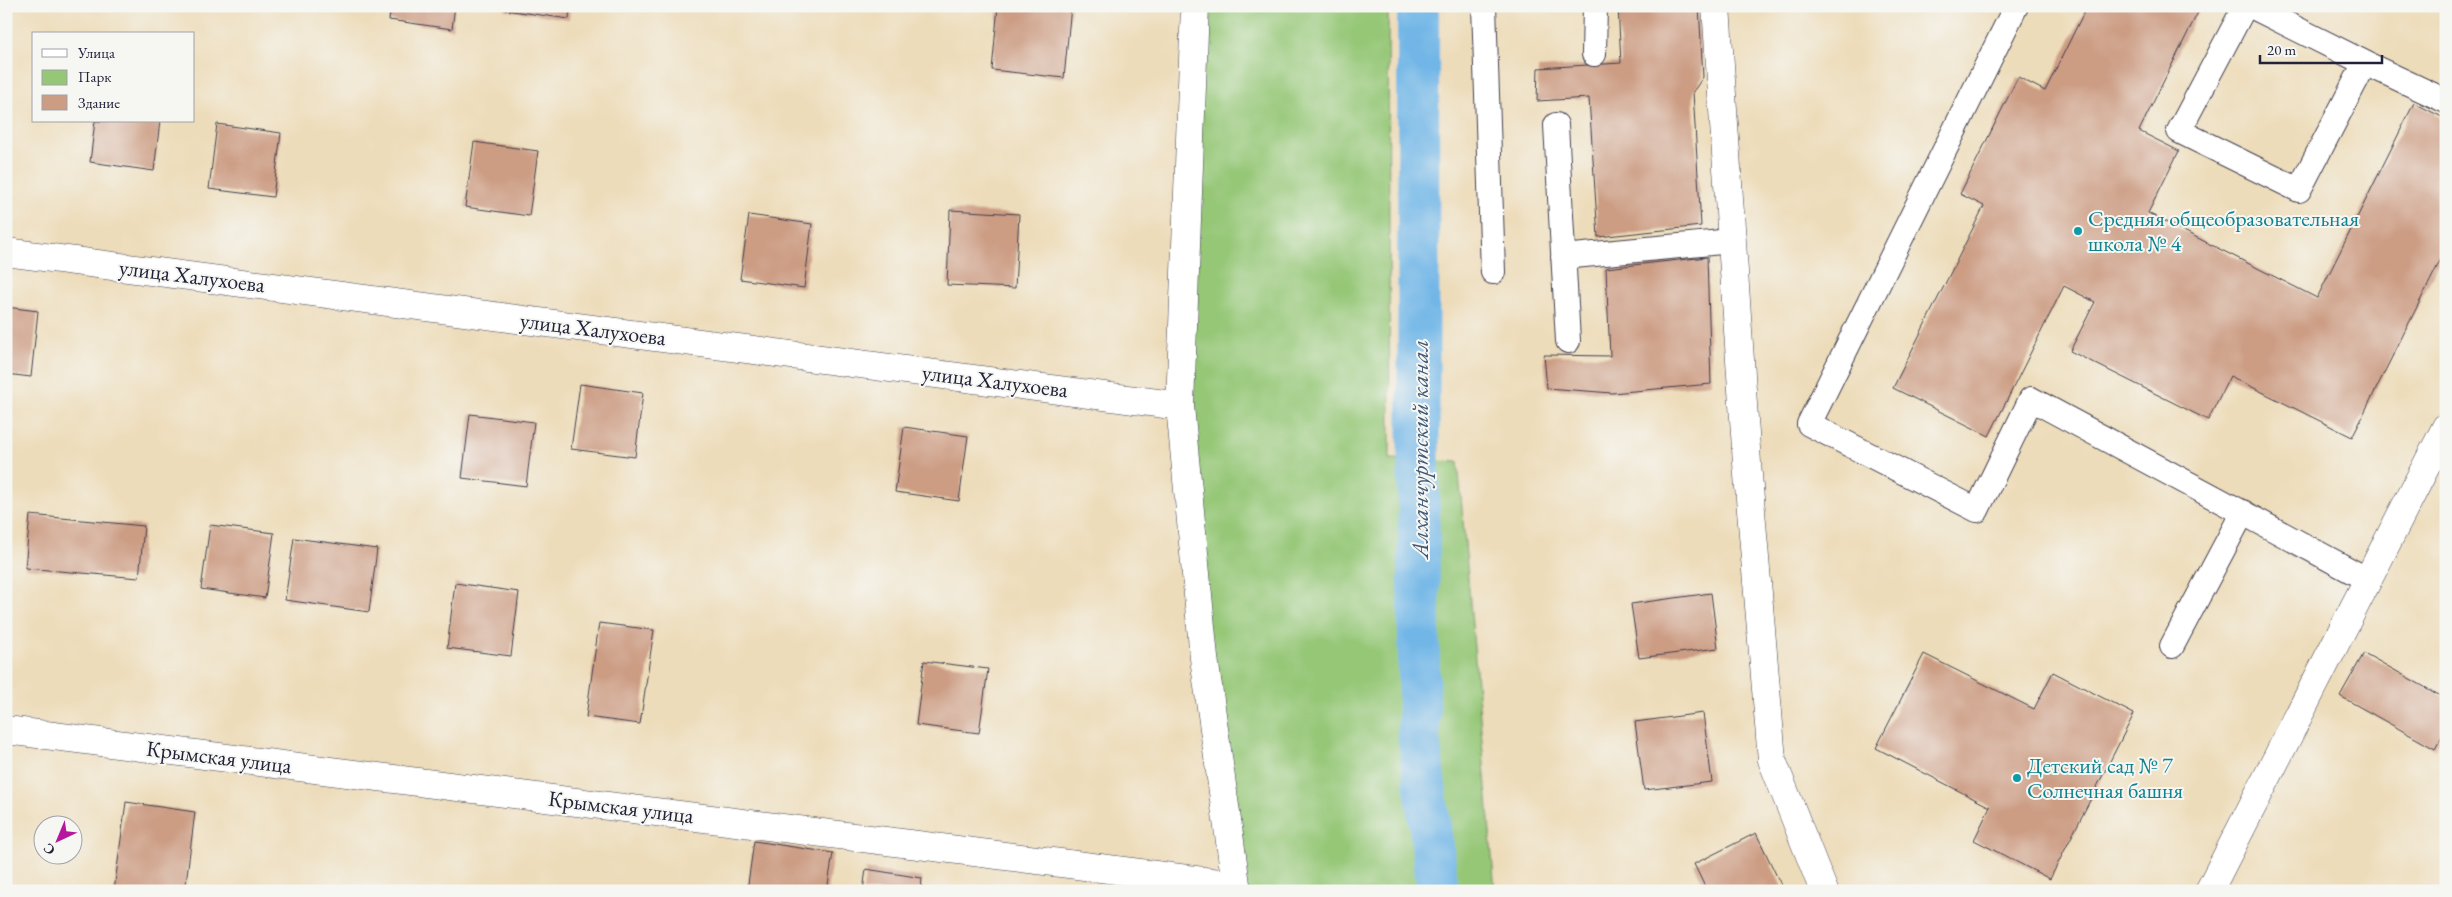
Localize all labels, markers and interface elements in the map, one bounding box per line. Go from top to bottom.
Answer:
legend [32,32,195,122]
scale bar [2260,32,2382,64]
text: 20 m [2267,40,2296,59]
text: Улица [77,43,115,62]
text: Парк [78,67,111,86]
text: Здание [78,93,120,112]
place label: Средняя общеобразовательная школа № 4 [2088,204,2359,258]
marker: Средняя общеобразовательная школа № 4 [2072,225,2084,237]
street label: улица Халухоева [117,253,267,299]
street label: улица Халухоева [518,306,668,352]
water label: Алханчуртский канал [1404,340,1435,560]
street label: улица Халухоева [920,358,1070,404]
street label: Крымская улица [145,734,294,780]
place label: Детский сад № 7 Солнечная башня [2027,751,2183,805]
marker: Детский сад № 7 Солнечная башня [2011,772,2023,784]
street label: Крымская улица [547,784,696,830]
north arrow [32,814,82,864]
text: С [39,839,59,859]

